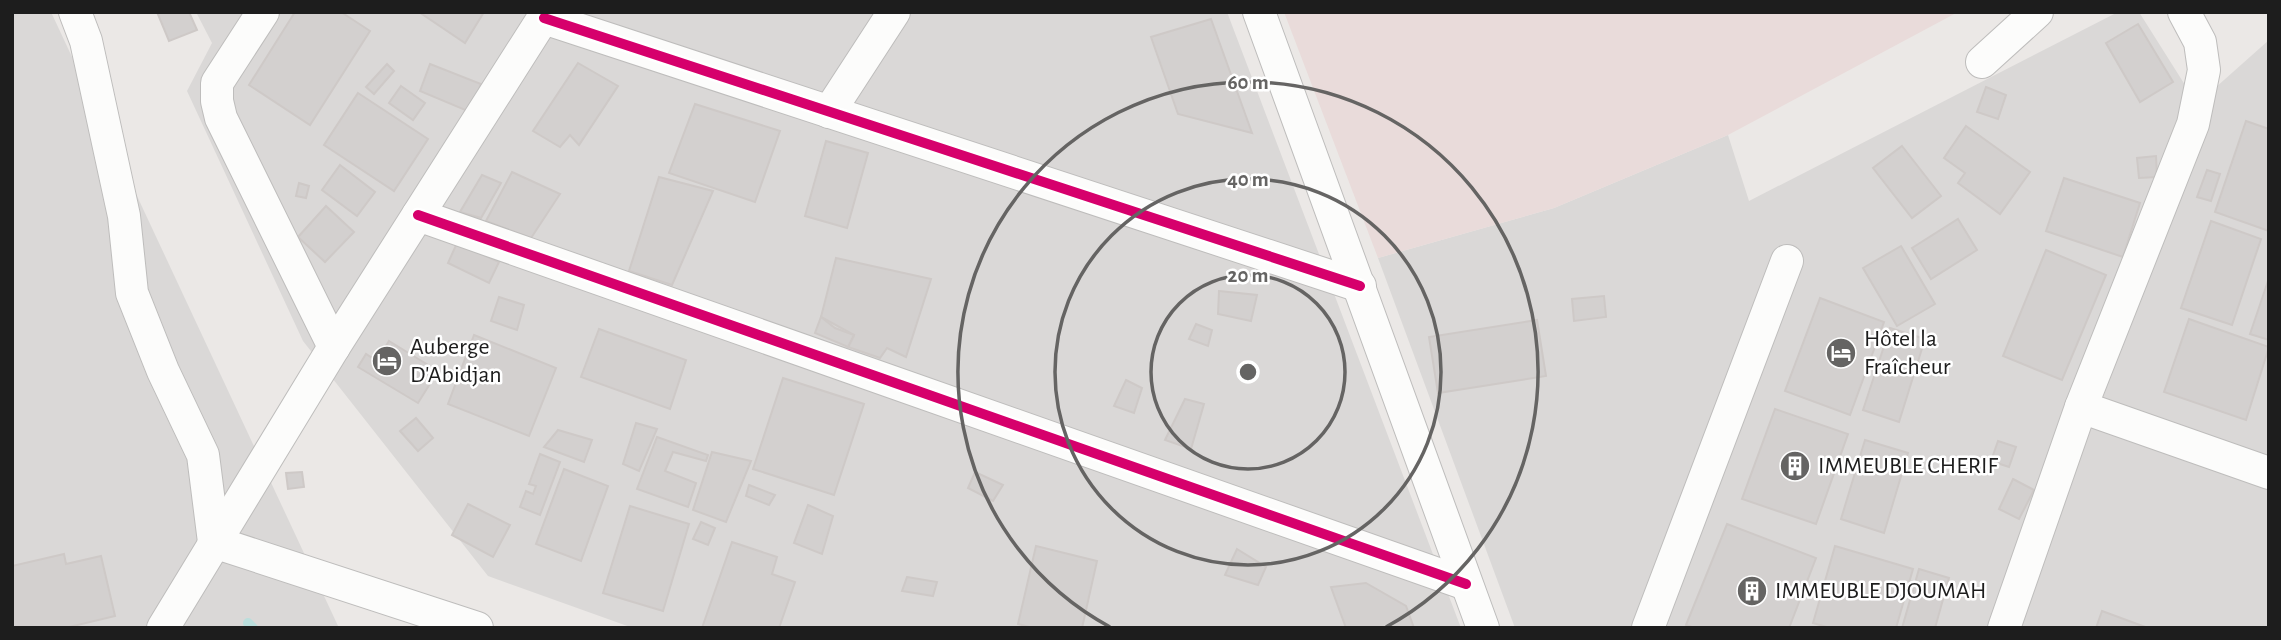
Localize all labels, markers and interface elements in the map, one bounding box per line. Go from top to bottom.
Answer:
text: 60 m [1227,72,1269,93]
text: 40 m [1227,169,1269,190]
text: 20 m [1228,265,1268,286]
place label: Hôtel la Fraîcheur [1864,327,1951,379]
place label: Auberge D'Abidjan [410,335,502,387]
hotel icon: Hôtel la Fraîcheur [1824,336,1858,370]
hotel icon: Auberge D'Abidjan [370,344,404,378]
centre of rings [1236,360,1260,384]
building icon: IMMEUBLE CHERIF [1778,449,1812,483]
place label: IMMEUBLE CHERIF [1818,454,1999,478]
building icon: IMMEUBLE DJOUMAH [1735,574,1769,608]
place label: IMMEUBLE DJOUMAH [1775,579,1986,603]

